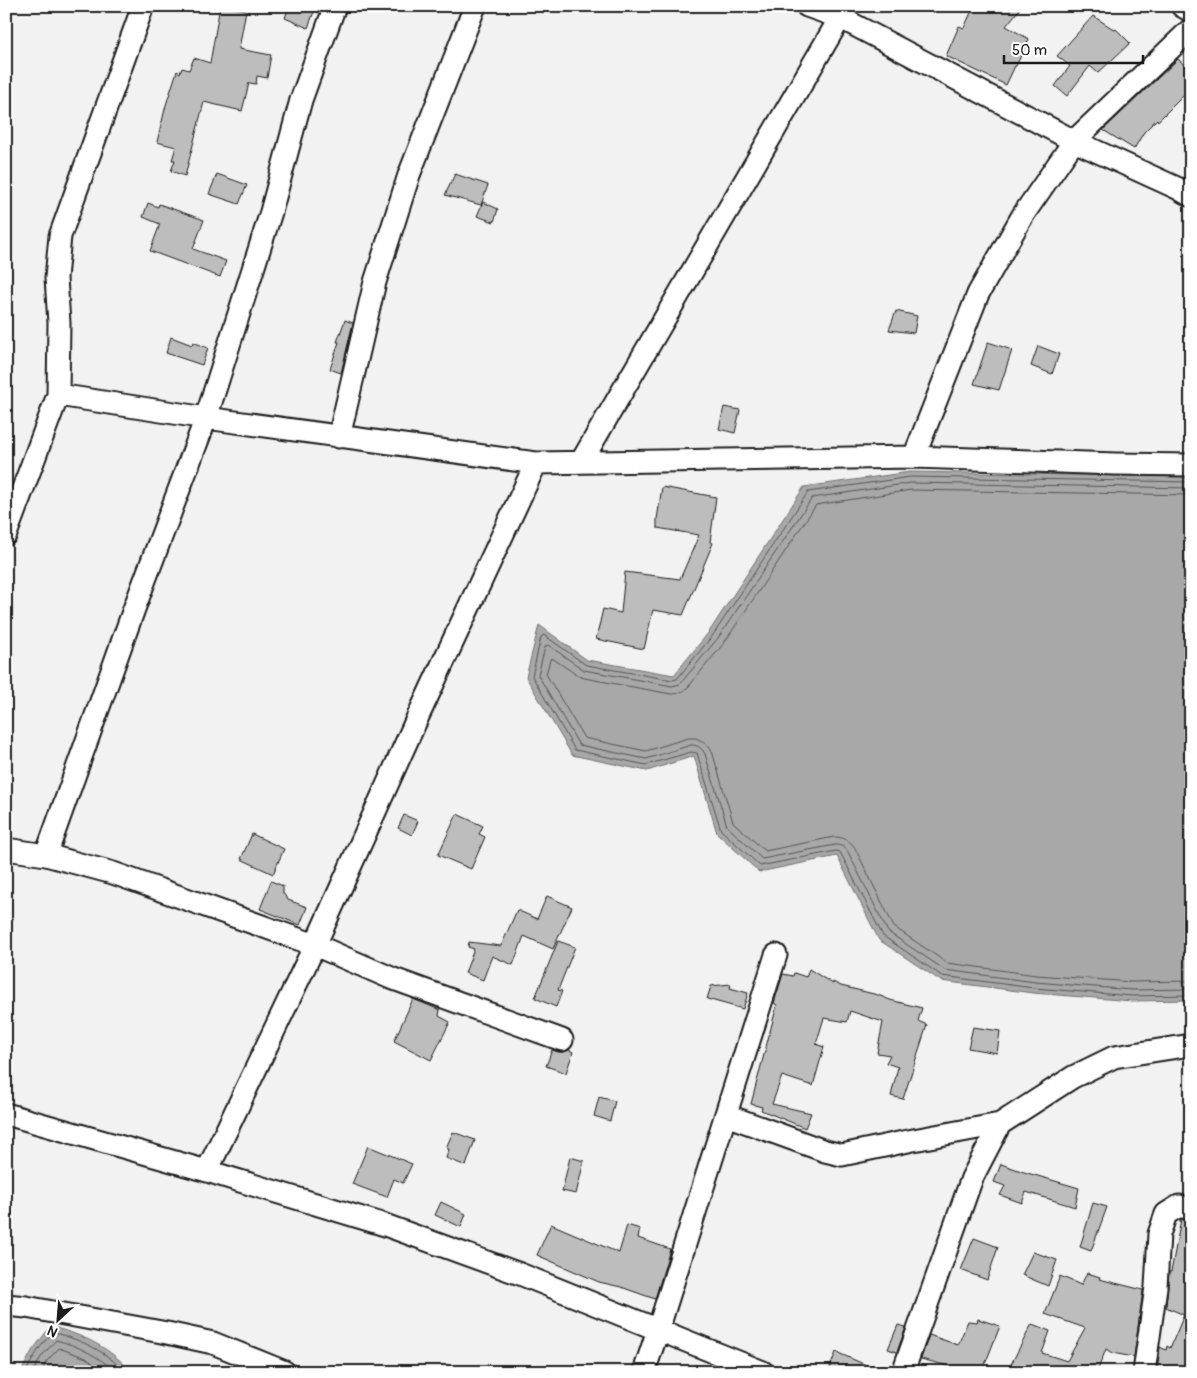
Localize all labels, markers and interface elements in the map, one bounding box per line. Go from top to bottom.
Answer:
scale bar [1004,32,1143,64]
text: 50 m [1012,41,1047,60]
north arrow [32,1296,82,1346]
text: N [45,1322,61,1341]

